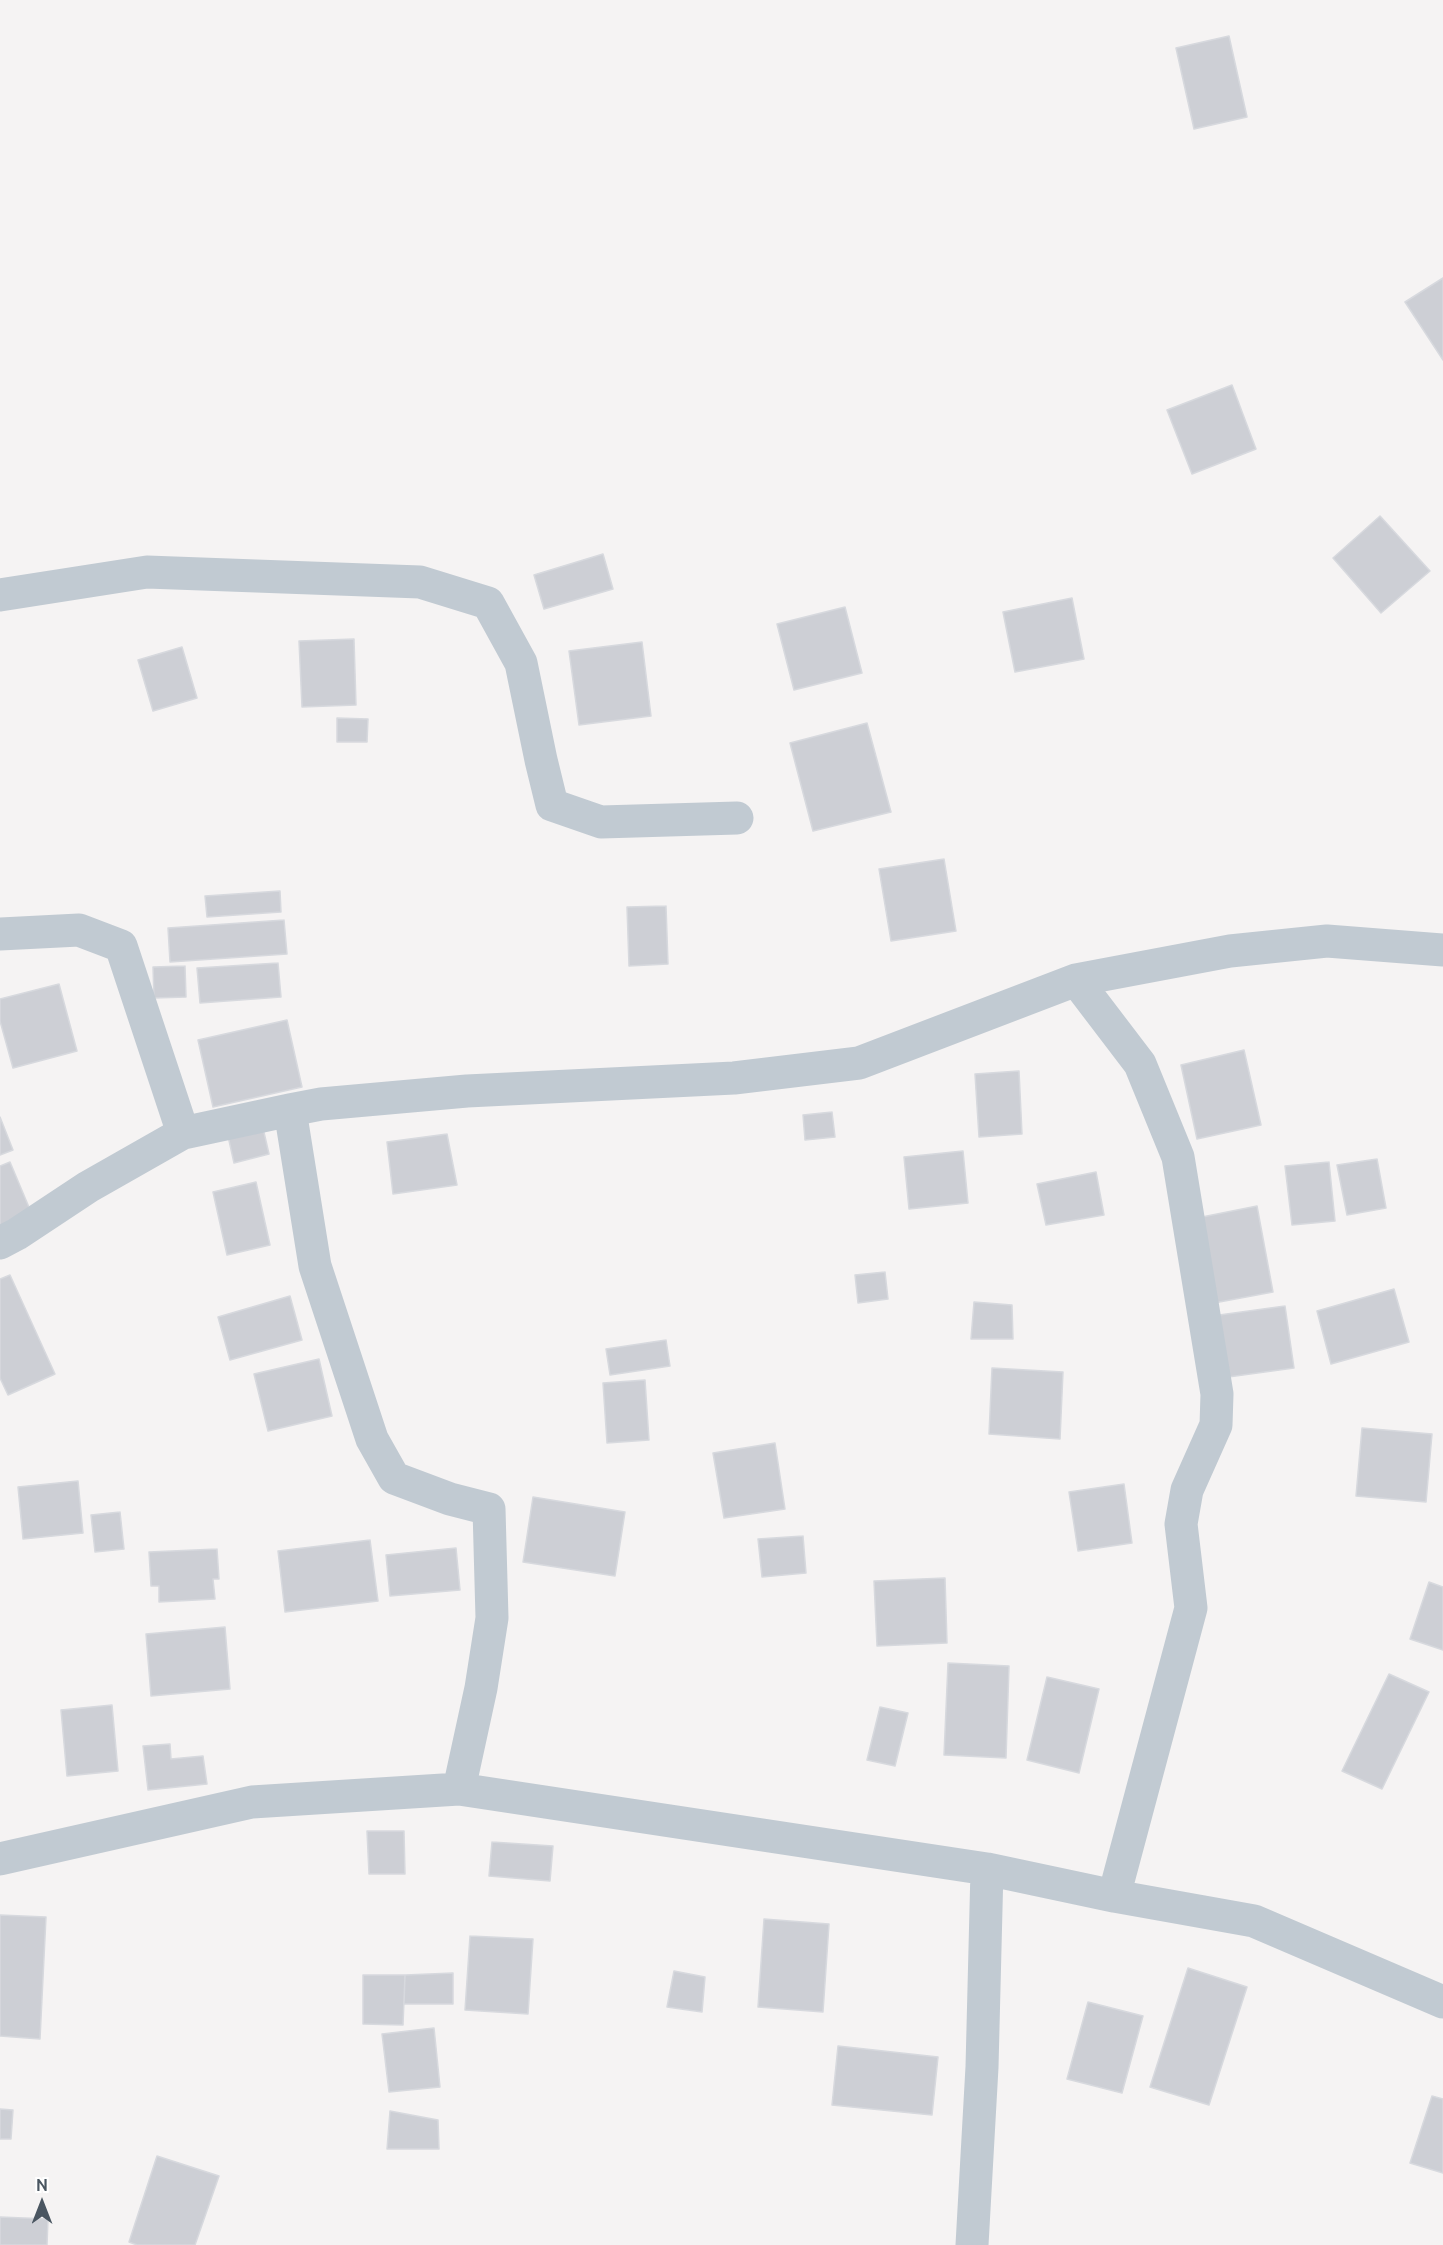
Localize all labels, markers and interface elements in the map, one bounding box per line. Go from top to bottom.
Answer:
north arrow [12,2173,72,2233]
text: N [36,2176,48,2194]

